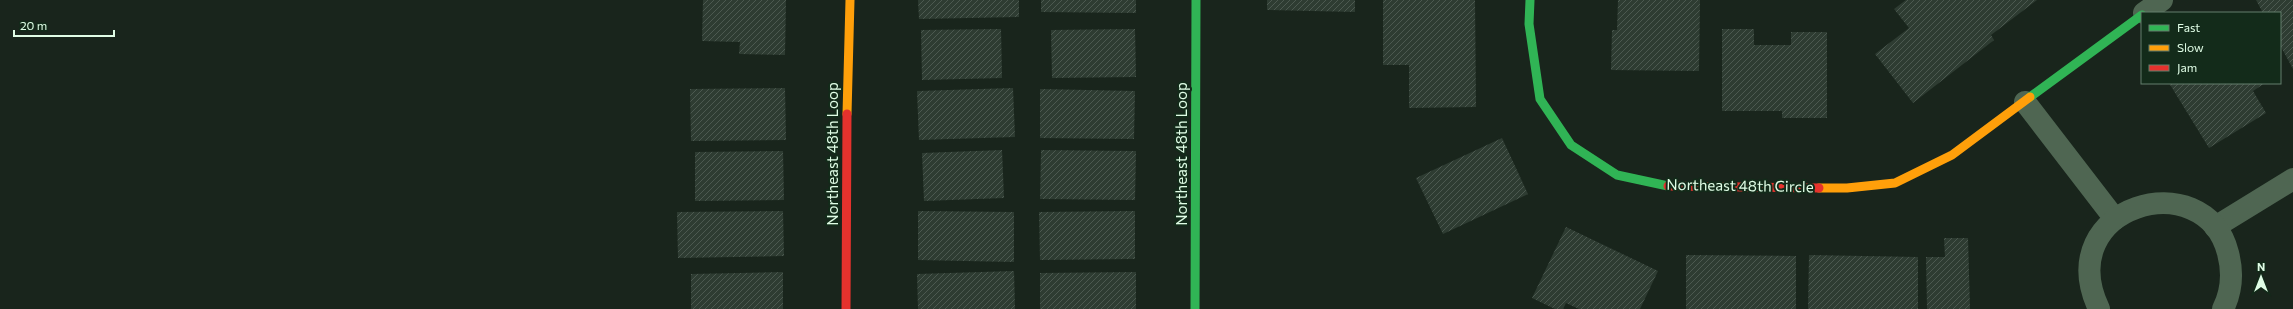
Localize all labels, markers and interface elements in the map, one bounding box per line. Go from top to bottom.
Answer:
scale bar [14,12,114,38]
legend [2141,12,2281,84]
text: 20 m [20,18,47,32]
text: Fast [2177,20,2200,34]
text: Slow [2177,40,2204,54]
text: Jam [2177,60,2197,75]
street label: Northeast 48th Loop [823,82,841,226]
street label: Northeast 48th Loop [1172,82,1190,226]
street label: Northeast 48th Circle [1666,175,1814,195]
north arrow [2241,257,2281,297]
text: N [2257,260,2265,273]

